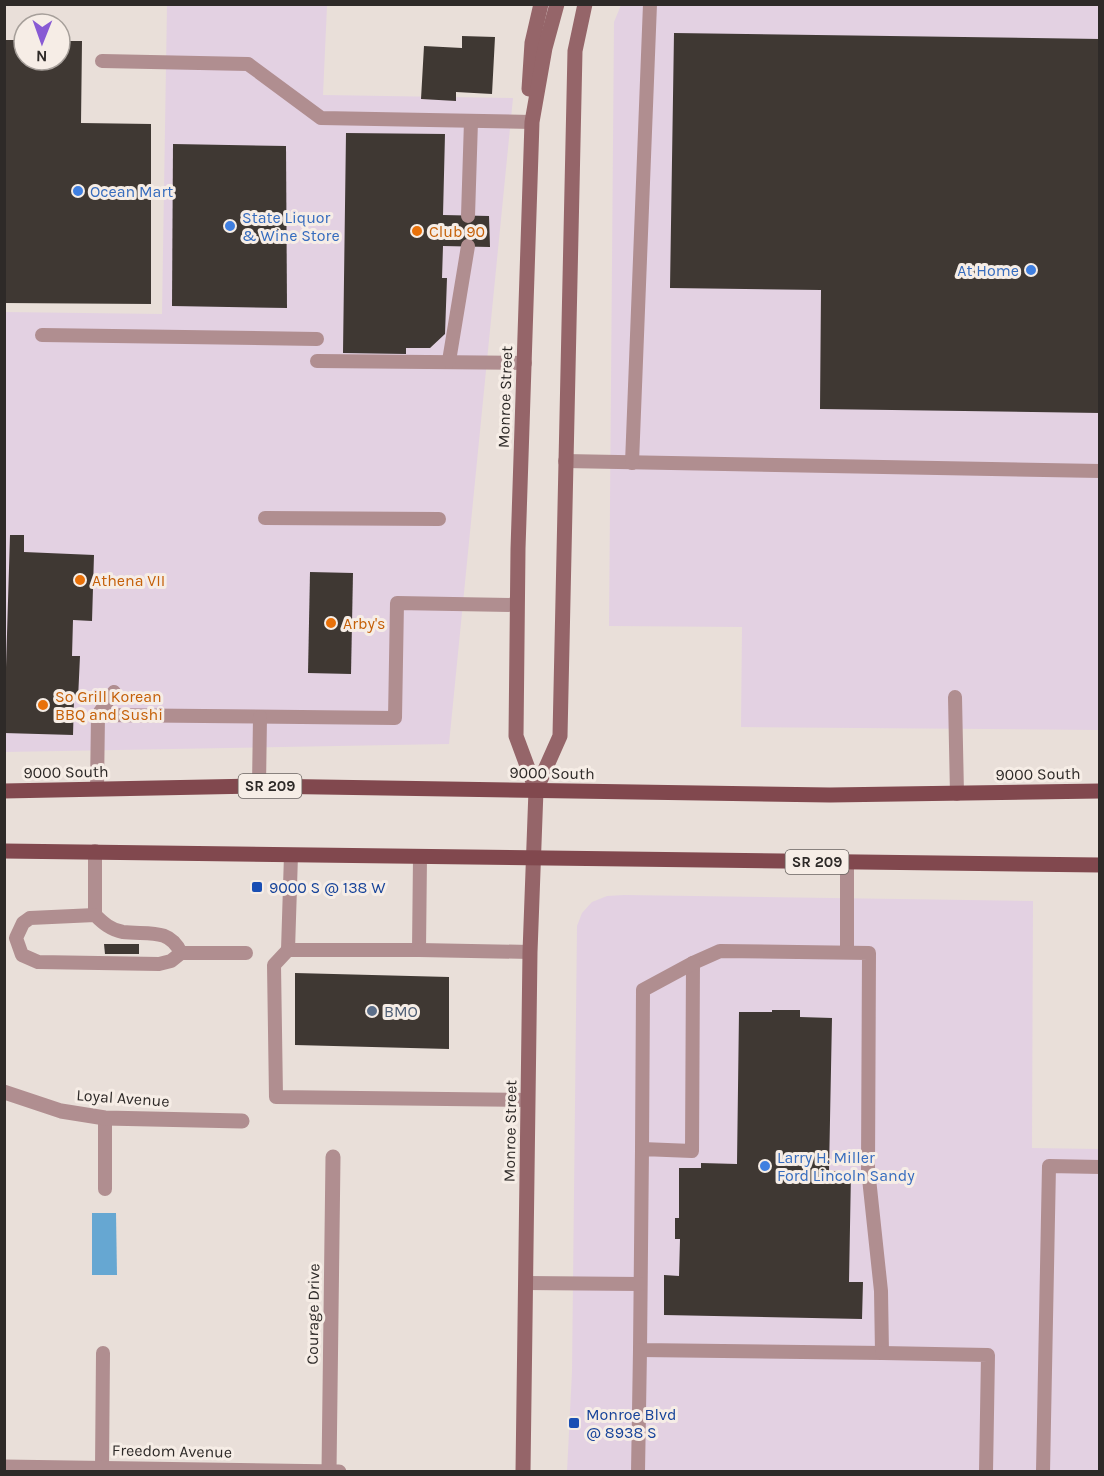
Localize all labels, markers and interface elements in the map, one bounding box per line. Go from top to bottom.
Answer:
north arrow [12,12,72,72]
text: N [36,47,48,66]
place label: Ocean Mart [90,182,173,201]
marker: Ocean Mart [71,184,85,198]
place label: State Liquor & Wine Store [242,208,340,245]
marker: State Liquor & Wine Store [223,219,237,233]
place label: Club 90 [429,222,485,241]
marker: Club 90 [410,224,424,238]
place label: At Home [957,261,1019,280]
marker: At Home [1024,263,1038,277]
street label: Monroe Street [494,345,516,449]
place label: Athena VII [92,571,165,590]
marker: Athena VII [73,573,87,587]
place label: Arby's [343,614,385,633]
marker: Arby's [324,616,338,630]
place label: So Grill Korean BBQ and Sushi [55,687,163,724]
marker: So Grill Korean BBQ and Sushi [36,698,50,712]
street label: 9000 South [23,762,109,782]
street label: 9000 South [509,763,595,783]
street label: 9000 South [995,764,1081,784]
road number: SR 209 [238,774,302,798]
road number: SR 209 [786,850,848,874]
place label: 9000 S @ 138 W [269,878,386,897]
marker: 9000 S @ 138 W [250,880,264,894]
place label: BMO [384,1002,418,1021]
marker: BMO [365,1004,379,1018]
street label: Monroe Street [500,1080,520,1182]
street label: Loyal Avenue [76,1085,170,1111]
place label: Larry H. Miller Ford Lincoln Sandy [777,1148,915,1185]
marker: Larry H. Miller Ford Lincoln Sandy [758,1159,772,1173]
street label: Courage Drive [303,1263,323,1365]
place label: Monroe Blvd @ 8938 S [586,1405,676,1442]
marker: Monroe Blvd @ 8938 S [567,1416,581,1430]
street label: Freedom Avenue [112,1440,232,1462]

